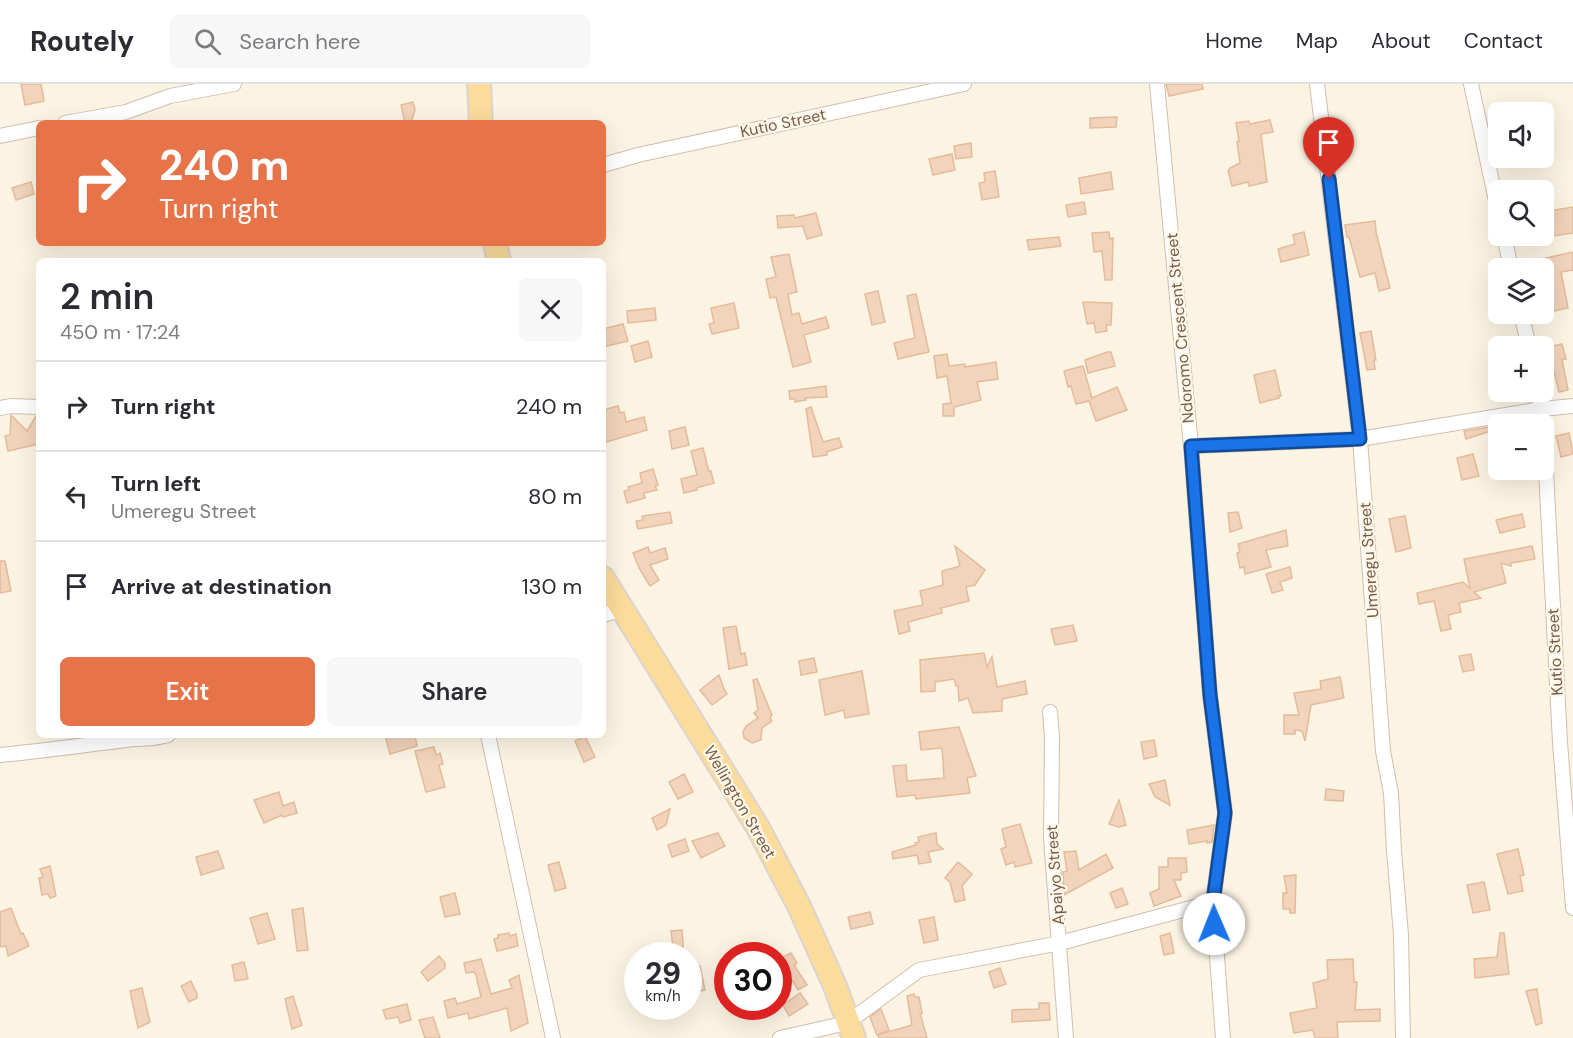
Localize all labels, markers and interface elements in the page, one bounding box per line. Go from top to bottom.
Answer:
search box [170,14,590,68]
text: Routely [30,23,134,60]
icon: search [191,25,224,58]
text: Search here [239,27,361,56]
text: Home [1205,27,1263,55]
text: Map [1296,27,1338,55]
text: About [1371,27,1431,55]
text: Contact [1464,27,1543,55]
map controls [1488,102,1554,480]
button: sound [1488,102,1554,168]
street label: Kutio Street [738,104,828,142]
pin [1303,117,1354,179]
icon: arrive [1312,126,1345,159]
text: 240 m [159,138,289,193]
icon: right [60,144,138,222]
button: search [1488,180,1554,246]
text: Turn right [159,191,279,226]
street label: Ndoromo Crescent Street [1161,232,1199,424]
button: layers [1488,258,1554,324]
text: 2 min [60,273,154,320]
button: close [519,278,582,341]
text: 450 m · 17:24 [60,319,180,345]
button: + [1488,336,1554,402]
icon: right [60,390,93,423]
text: Turn right [111,392,216,421]
text: 240 m [516,392,582,421]
button: − [1488,414,1554,480]
text: Turn left [111,469,201,498]
icon: left [60,480,93,513]
text: 80 m [528,482,582,511]
text: Umeregu Street [111,498,256,524]
street label: Umeregu Street [1354,501,1384,619]
icon: arrive [60,570,93,603]
text: Arrive at destination [111,572,332,601]
text: 130 m [522,572,582,601]
street label: Kutio Street [1542,608,1568,696]
button: Exit [60,657,315,726]
button: Share [327,657,582,726]
street label: Wellington Street [699,742,781,862]
street label: Apaiyo Street [1041,824,1069,926]
position arrow [1182,892,1246,956]
speed limit sign: 30 [714,942,792,1020]
text: 29 [645,954,681,993]
text: km/h [645,986,681,1006]

